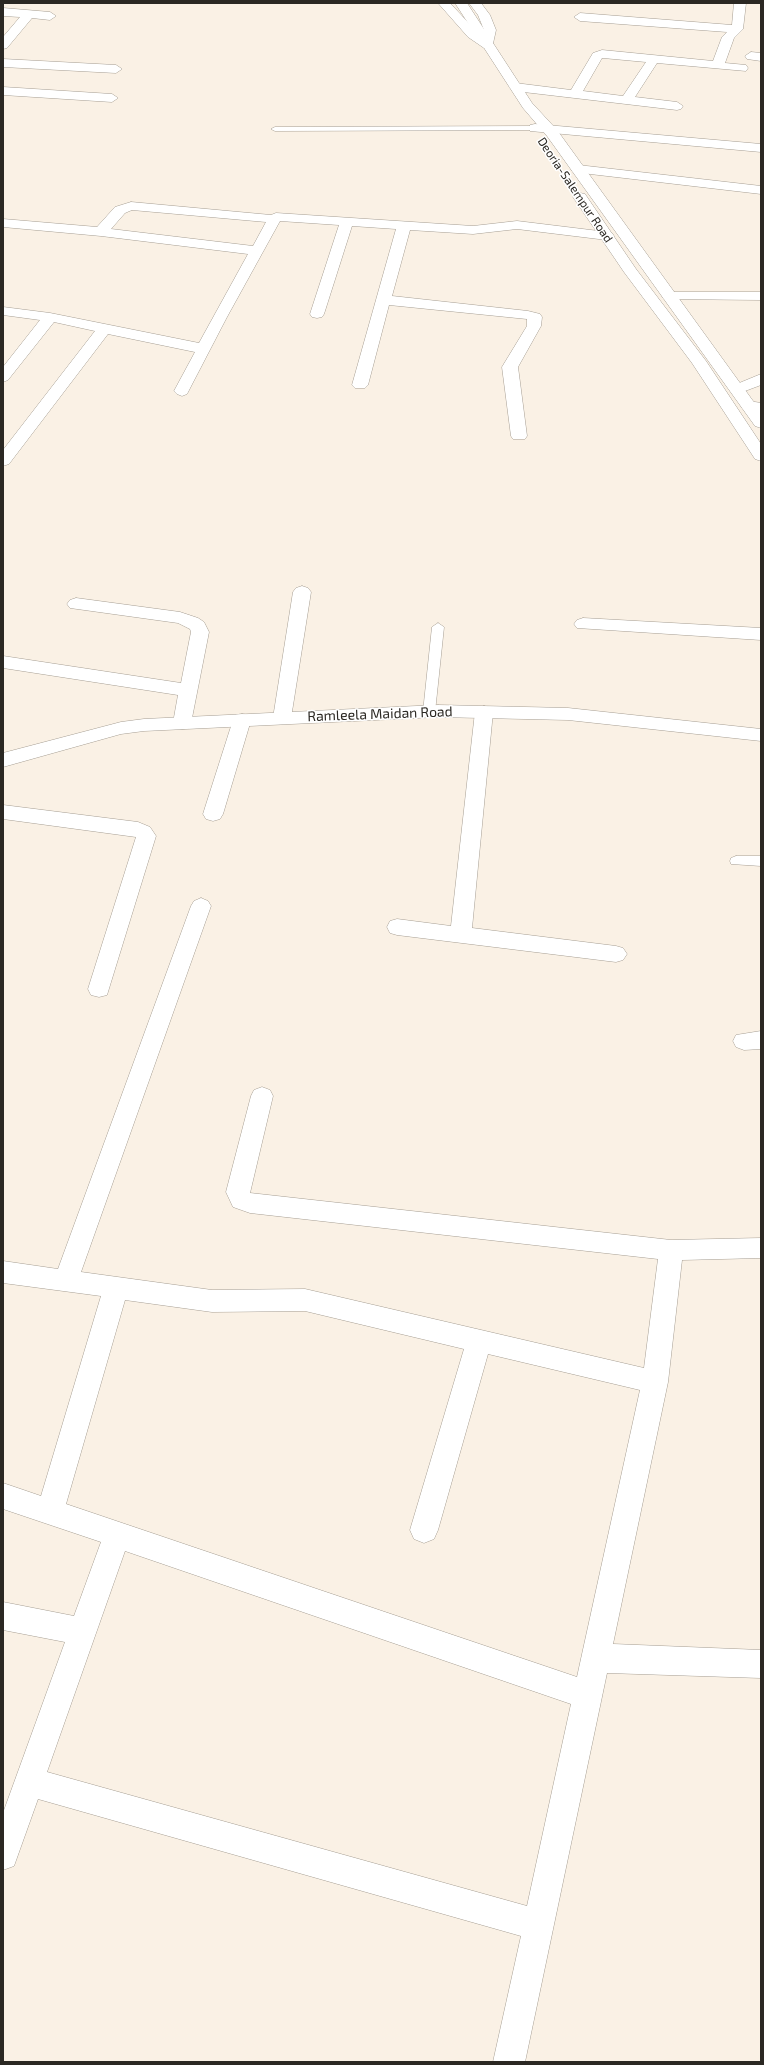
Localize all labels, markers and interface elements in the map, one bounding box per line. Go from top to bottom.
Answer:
street label: Deoria-Salempur Road [534,135,616,245]
street label: Ramleela Maidan Road [307,703,453,725]

